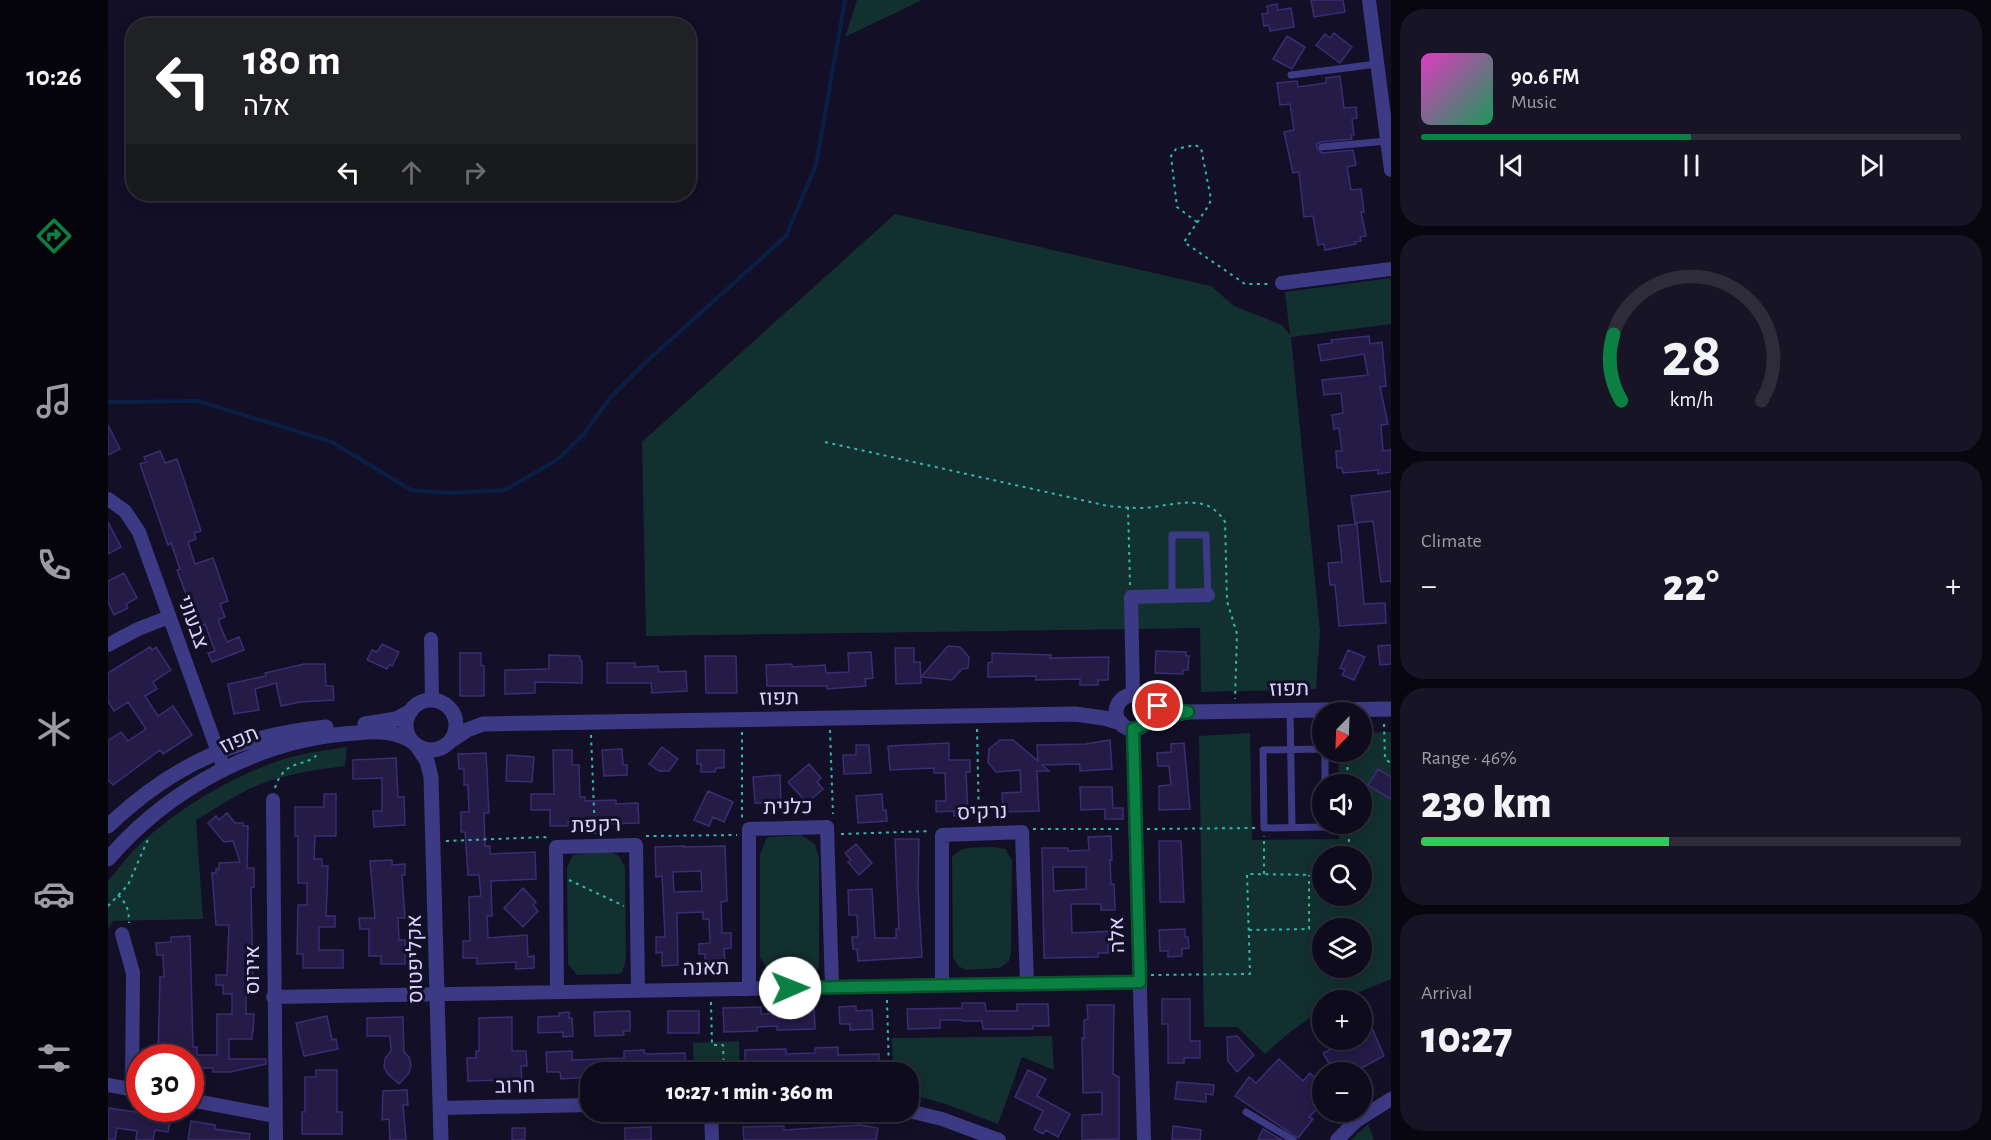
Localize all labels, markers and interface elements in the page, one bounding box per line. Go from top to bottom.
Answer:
text: 180 m [243,40,341,82]
icon: left [144,42,222,120]
text: 10:26 [26,63,82,90]
text: 90.6 FM [1511,66,1579,88]
text: Music [1511,92,1557,112]
text: אלה [243,93,290,120]
icon: previous [1495,149,1528,182]
icon: pause [1675,149,1708,182]
icon: next [1855,149,1888,182]
icon: left [332,156,365,189]
icon: ahead [395,156,428,189]
icon: right [458,156,491,189]
icon: directions [33,215,75,257]
text: 28 [1661,325,1721,387]
icon: music [33,380,75,422]
text: km/h [1669,389,1713,410]
text: Climate [1421,531,1482,551]
icon: phone [33,544,75,586]
text: 22° [1663,564,1719,609]
text: − [1421,570,1437,603]
text: + [1945,570,1961,603]
street label: צבעוני [174,593,212,651]
street label: תפוז [1269,678,1309,700]
pin [1132,680,1183,731]
street label: תפוז [759,687,799,709]
icon: arrive [1141,689,1174,722]
north arrow [1312,702,1372,762]
map controls [1312,702,1372,1122]
icon: climate [33,708,75,750]
street label: תפוז [217,723,261,757]
text: Range · 46% [1421,748,1517,768]
button: sound [1312,774,1372,834]
text: 230 km [1421,781,1552,826]
street label: כלנית [763,796,813,818]
street label: נרקיס [956,801,1008,823]
street label: רקפת [571,814,621,836]
button: search [1312,846,1372,906]
icon: car [33,873,75,915]
street label: אקליפטוס [404,914,426,1004]
street label: אלה [1106,916,1128,954]
button: layers [1312,918,1372,978]
street label: אירוס [242,945,263,995]
position arrow [758,956,822,1020]
street label: תאנה [683,957,729,979]
text: Arrival [1421,983,1472,1003]
button: + [1312,990,1372,1050]
text: 10:27 [1421,1016,1513,1061]
icon: filters [33,1037,75,1079]
speed limit sign: 30 [126,1044,204,1122]
button: − [1312,1062,1372,1122]
street label: חרוב [495,1075,535,1097]
text: 10:27 · 1 min · 360 m [666,1081,833,1103]

